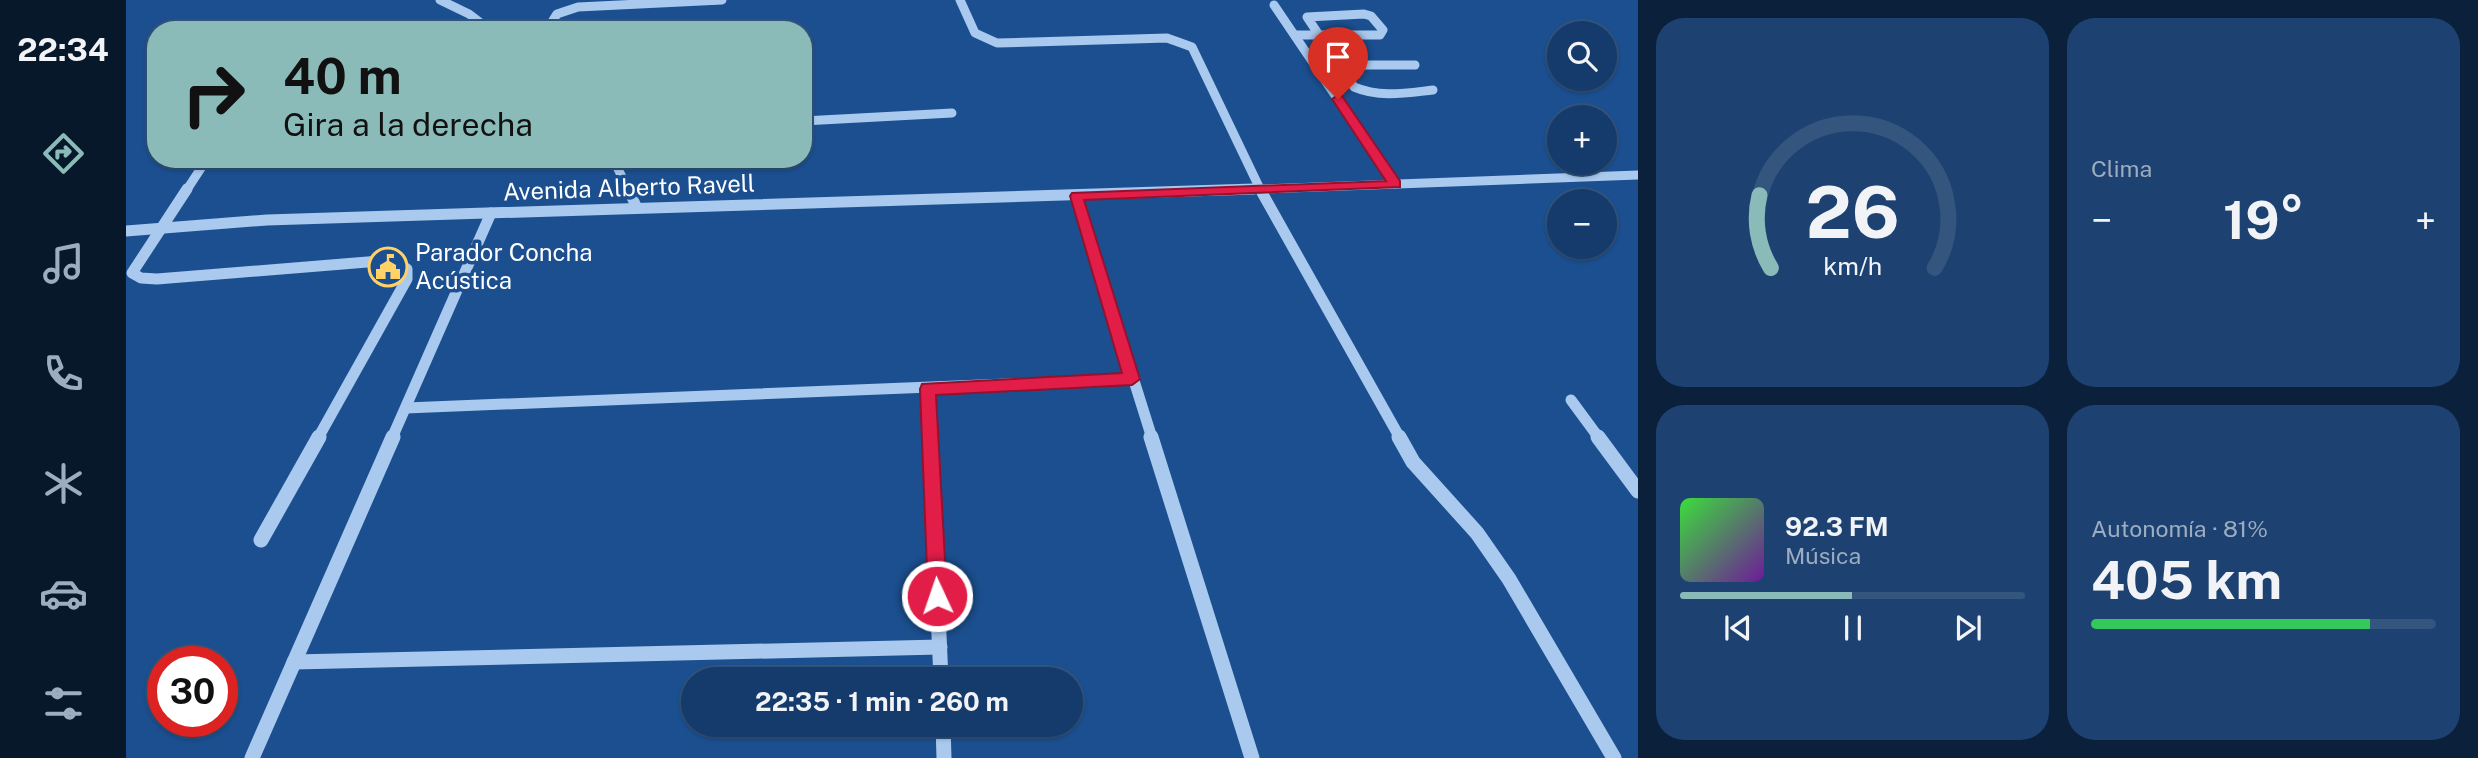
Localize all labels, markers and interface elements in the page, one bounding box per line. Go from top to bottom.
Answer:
map controls [1547,21,1617,259]
button: search [1547,21,1617,91]
pin [1308,27,1368,99]
text: 22:34 [17,31,109,68]
icon: arrive [1319,38,1357,76]
text: 40 m [283,47,402,105]
icon: right [168,49,259,140]
button: + [1547,105,1617,175]
text: Gira a la derecha [283,106,533,143]
icon: directions [39,129,88,178]
text: Clima [2091,155,2152,182]
street label: Avenida Alberto Ravell [502,169,755,205]
text: 26 [1805,170,1900,255]
button: − [1547,189,1617,259]
text: 19° [2223,190,2304,251]
text: − [2091,198,2112,243]
text: + [2415,198,2436,243]
place label: Parador Concha Acústica [415,238,593,294]
icon: music [39,239,88,288]
public building icon: Parador Concha Acústica [367,246,409,288]
text: km/h [1823,251,1882,281]
icon: phone [39,349,88,398]
icon: climate [39,459,88,508]
text: 92.3 FM [1785,511,1889,542]
text: Autonomía · 81% [2091,515,2268,542]
text: Música [1785,542,1861,569]
text: 405 km [2091,550,2282,611]
position arrow [900,559,974,633]
icon: car [39,569,88,618]
icon: previous [1719,609,1757,647]
icon: pause [1834,609,1872,647]
icon: next [1949,609,1987,647]
speed limit sign: 30 [147,646,238,737]
icon: filters [39,679,88,728]
text: 22:35 · 1 min · 260 m [755,686,1009,717]

